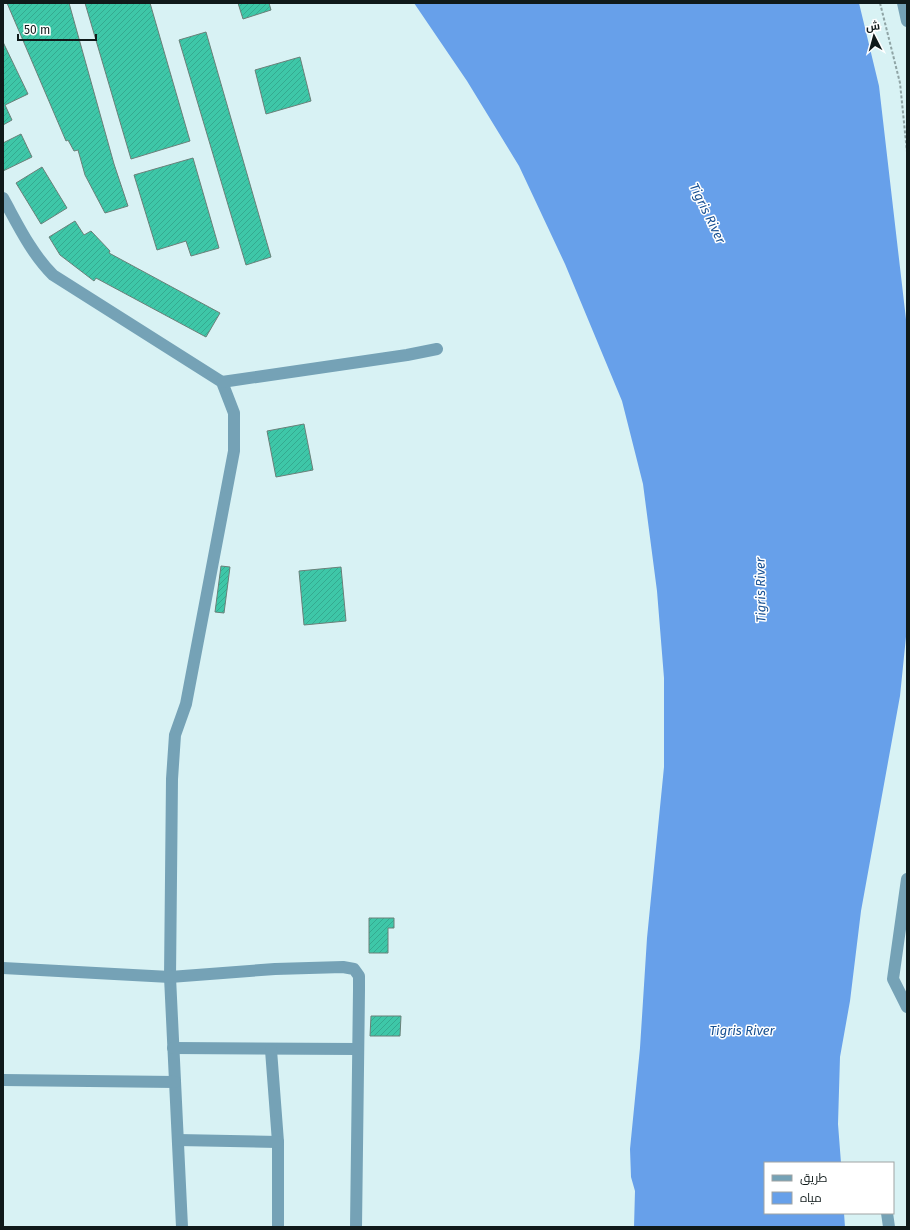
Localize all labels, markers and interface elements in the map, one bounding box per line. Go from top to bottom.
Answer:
scale bar [18,16,96,42]
north arrow [854,16,894,56]
text: ش [865,19,881,34]
text: 50 m [24,23,50,37]
water label: Tigris River [687,181,729,247]
water label: Tigris River [752,556,769,623]
water label: Tigris River [709,1023,776,1038]
legend [764,1162,894,1214]
text: طريق [800,1171,828,1185]
text: مياه [800,1191,822,1205]

